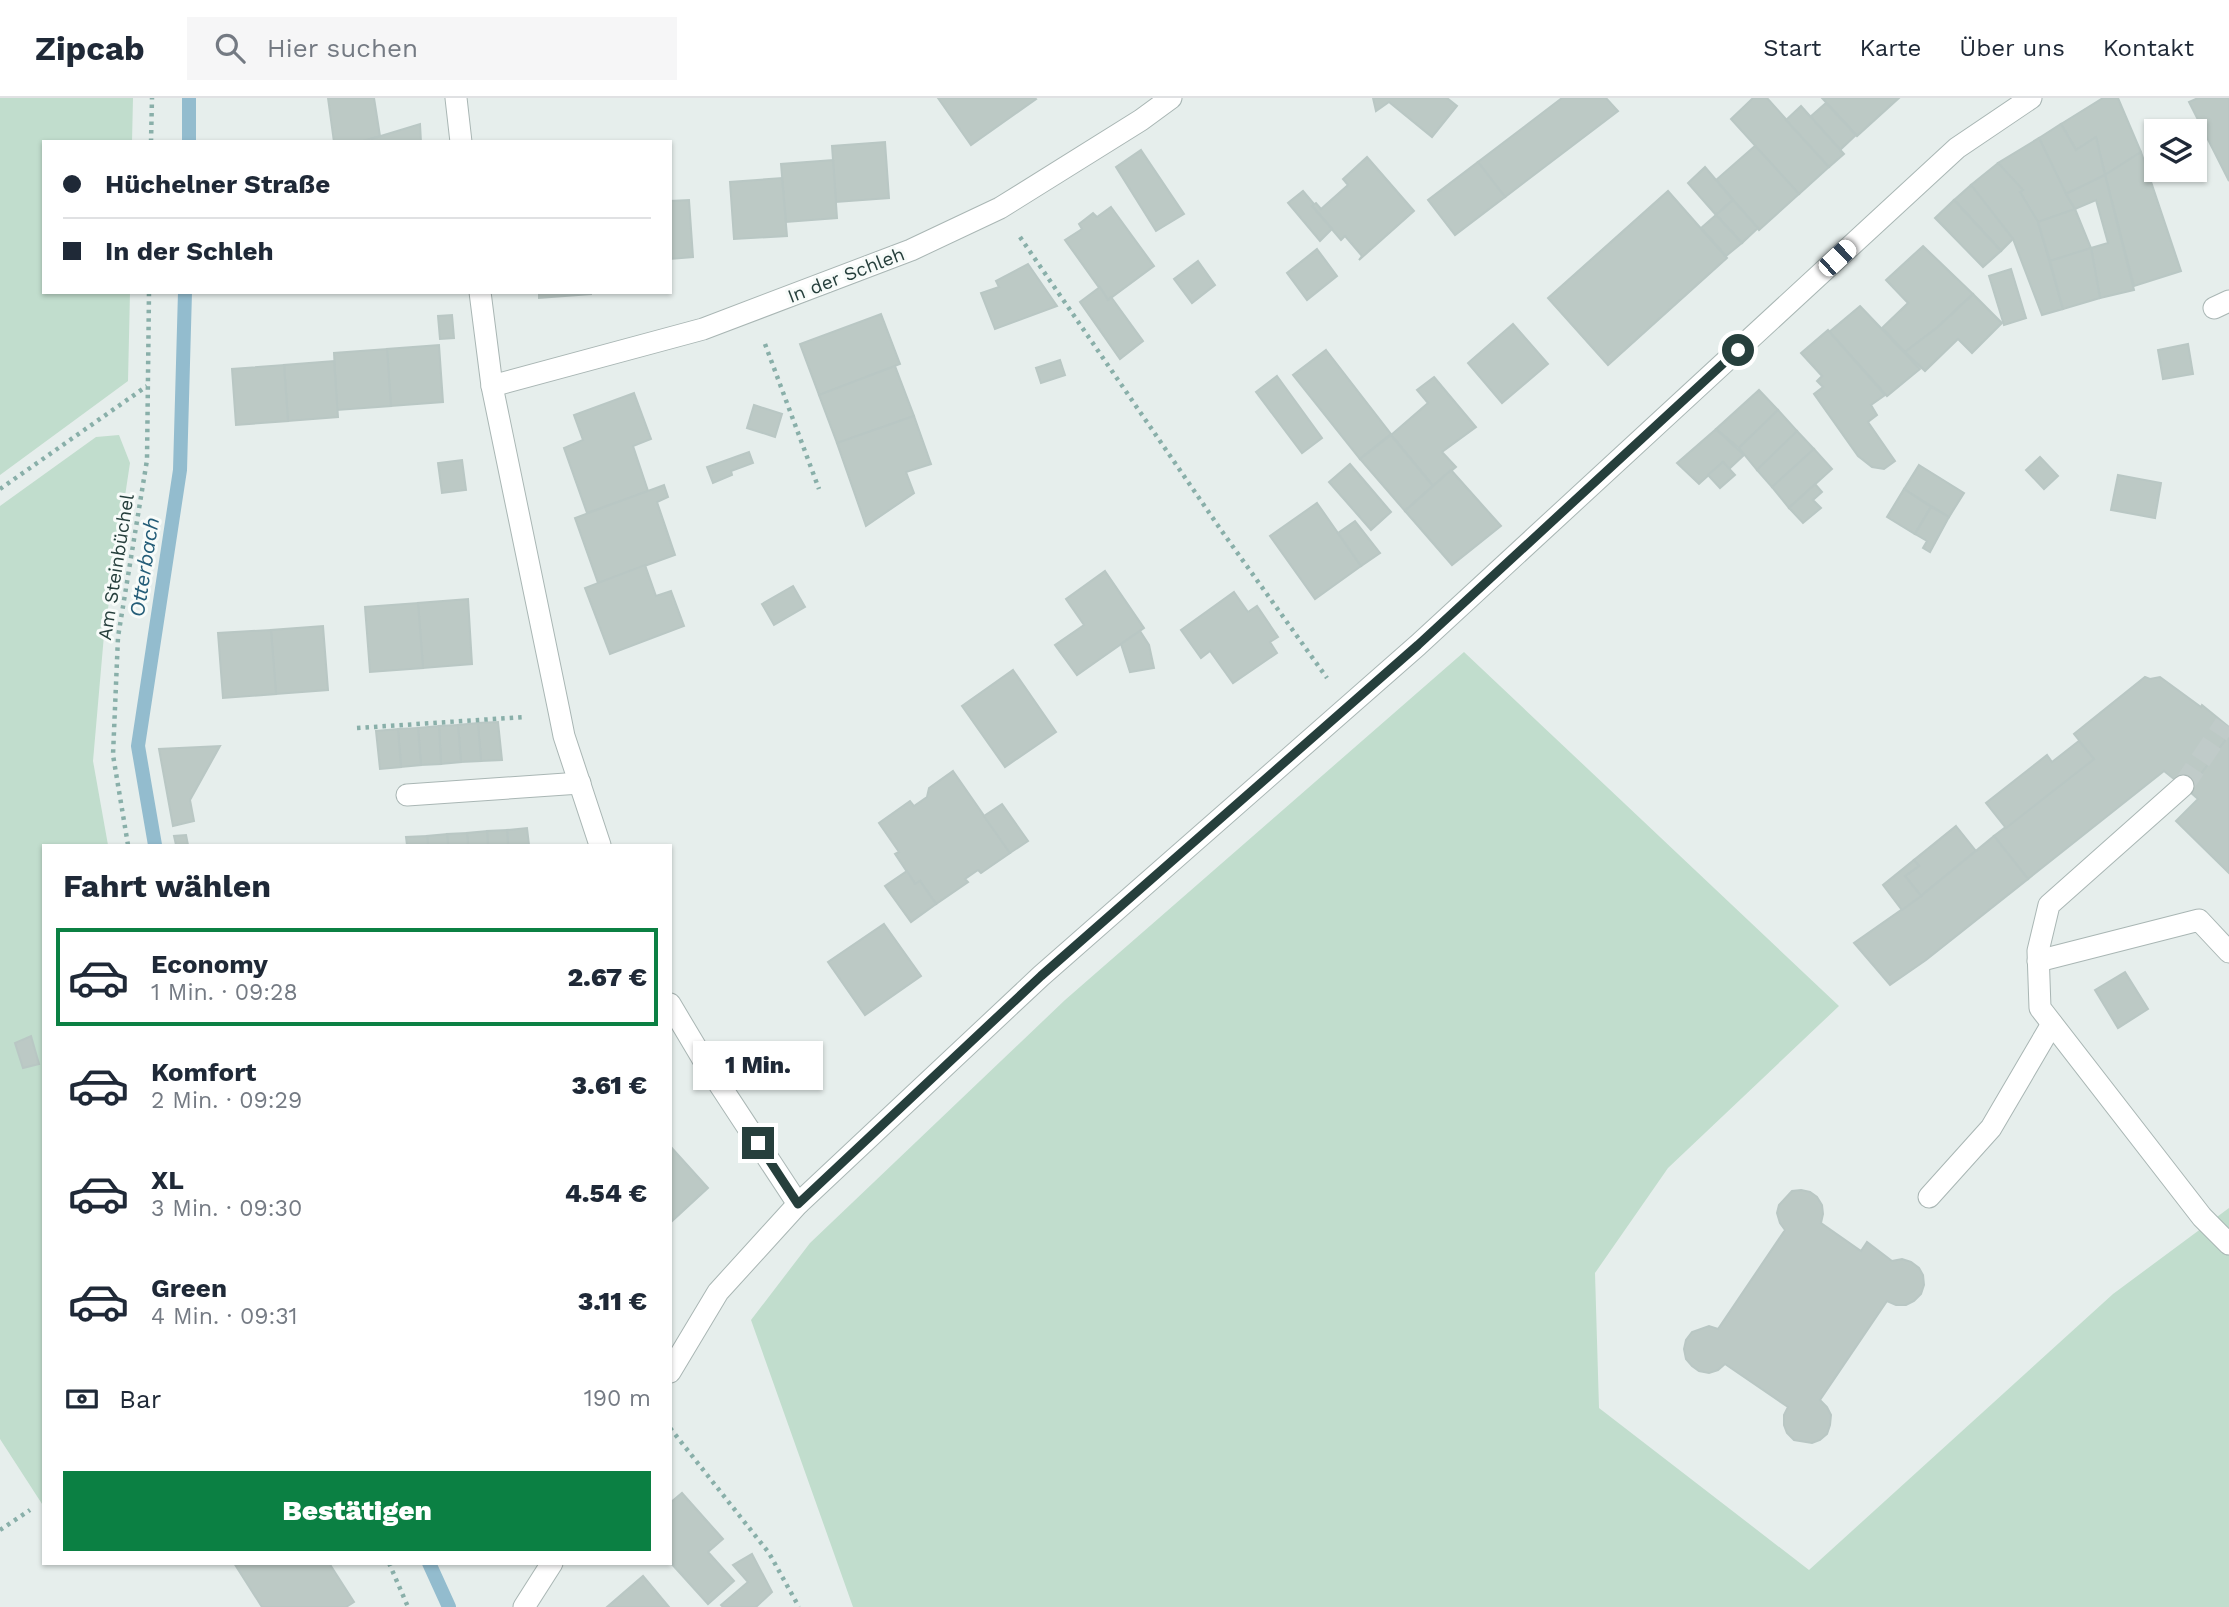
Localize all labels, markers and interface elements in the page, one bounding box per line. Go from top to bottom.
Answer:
search box [187,17,677,80]
text: Zipcab [35,29,145,68]
icon: search [211,29,249,67]
text: Hier suchen [267,33,418,63]
text: Start [1763,34,1821,62]
text: Karte [1859,34,1921,62]
text: Über uns [1959,34,2065,62]
text: Kontakt [2103,34,2194,62]
map controls [2144,119,2207,182]
button: layers [2144,119,2207,182]
text: Hüchelner Straße [105,169,330,199]
text: In der Schleh [105,236,274,266]
car [1815,236,1860,280]
street label: In der Schleh [784,242,908,308]
route start [1722,334,1754,366]
street label: Am Steinbüchel [93,492,139,642]
water label: Otterbach [124,515,164,619]
text: Fahrt wählen [63,867,271,905]
icon: car [67,946,130,1009]
text: Economy [151,949,268,979]
text: 2.67 € [567,962,647,992]
text: 1 Min. · 09:28 [151,979,298,1006]
callout: 1 Min. [693,1042,823,1090]
text: 1 Min. [725,1052,791,1079]
icon: car [67,1054,130,1117]
text: Komfort [151,1057,256,1087]
text: 3.61 € [572,1070,647,1100]
text: 2 Min. · 09:29 [151,1087,302,1114]
route end [742,1127,774,1159]
icon: car [67,1162,130,1225]
text: XL [151,1165,184,1195]
text: 4.54 € [565,1178,647,1208]
text: 3 Min. · 09:30 [151,1195,302,1222]
icon: car [67,1270,130,1333]
text: Green [151,1273,227,1303]
text: 3.11 € [578,1286,647,1316]
text: 4 Min. · 09:31 [151,1303,298,1330]
icon: cash [63,1380,101,1418]
text: Bar [119,1384,161,1414]
text: 190 m [584,1385,651,1412]
button: Bestätigen [63,1471,651,1551]

